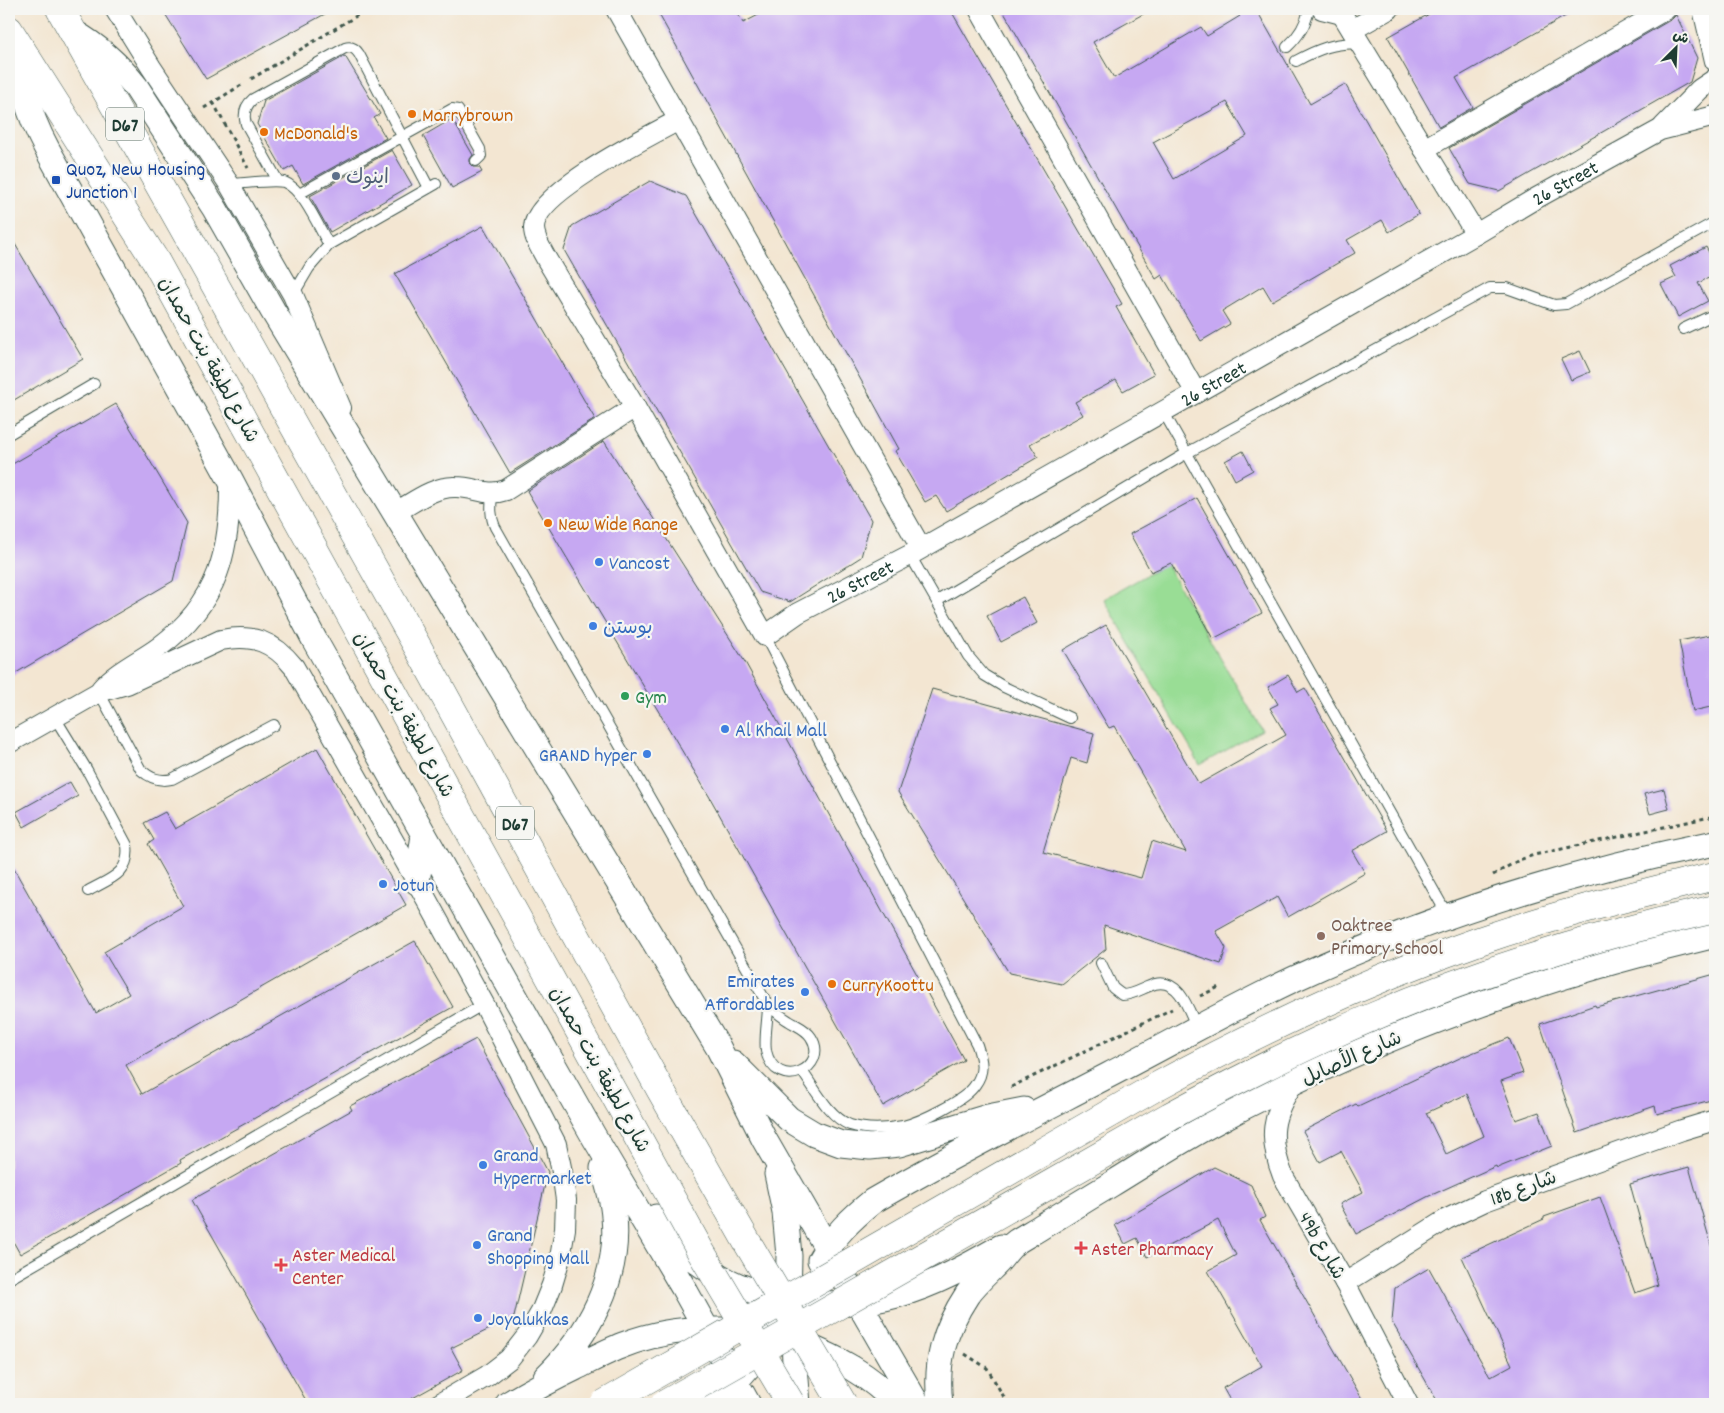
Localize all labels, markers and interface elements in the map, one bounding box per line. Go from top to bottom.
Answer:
north arrow [1652,22,1702,72]
text: ش [1669,26,1692,50]
place label: Marrybrown [422,103,513,131]
road number: D67 [106,108,144,140]
marker: Marrybrown [406,108,418,120]
place label: McDonald's [274,121,358,149]
marker: McDonald's [258,126,270,138]
street label: 26 Street [1528,156,1604,215]
place label: Quoz, New Housing Junction 1 [66,157,205,208]
place label: اينوك [346,165,389,193]
marker: اينوك [330,170,342,182]
marker: Quoz, New Housing Junction 1 [50,174,62,186]
street label: شارع لطيفة بنت حمدان [150,272,265,449]
street label: 26 Street [1176,356,1253,416]
place label: New Wide Range [558,512,678,540]
marker: New Wide Range [542,517,554,529]
place label: Vancost [609,551,670,579]
street label: 26 Street [823,555,899,613]
marker: Vancost [593,556,605,568]
place label: بوستن [603,615,653,643]
marker: بوستن [587,620,599,632]
street label: شارع لطيفة بنت حمدان [345,627,460,804]
place label: Gym [635,685,667,713]
marker: Gym [619,690,631,702]
place label: Al Khail Mall [735,718,827,746]
marker: Al Khail Mall [719,723,731,735]
place label: GRAND hyper [539,743,638,771]
marker: GRAND hyper [641,748,653,760]
road number: D67 [496,806,534,840]
place label: Jotun [393,873,434,901]
marker: Jotun [377,878,389,890]
place label: Oaktree Primary School [1331,913,1443,964]
marker: Oaktree Primary School [1315,930,1327,942]
place label: Emirates Affordables [705,969,795,1020]
place label: CurryKoottu [842,973,934,1001]
marker: CurryKoottu [826,978,838,990]
street label: شارع لطيفة بنت حمدان [541,982,656,1159]
marker: Emirates Affordables [799,986,811,998]
street label: شارع الأصايل [1297,1023,1407,1094]
place label: Grand Hypermarket [493,1143,592,1194]
marker: Grand Hypermarket [477,1159,489,1171]
street label: 18b شارع [1487,1165,1561,1215]
street label: 49b شارع [1290,1207,1351,1286]
place label: Grand Shopping Mall [487,1223,589,1274]
place label: Aster Pharmacy [1091,1237,1214,1265]
marker: Grand Shopping Mall [471,1239,483,1251]
marker: Aster Pharmacy [1075,1242,1087,1254]
place label: Aster Medical Center [292,1243,395,1294]
marker: Aster Medical Center [274,1258,288,1272]
place label: Joyalukkas [488,1307,569,1335]
marker: Joyalukkas [472,1312,484,1324]

